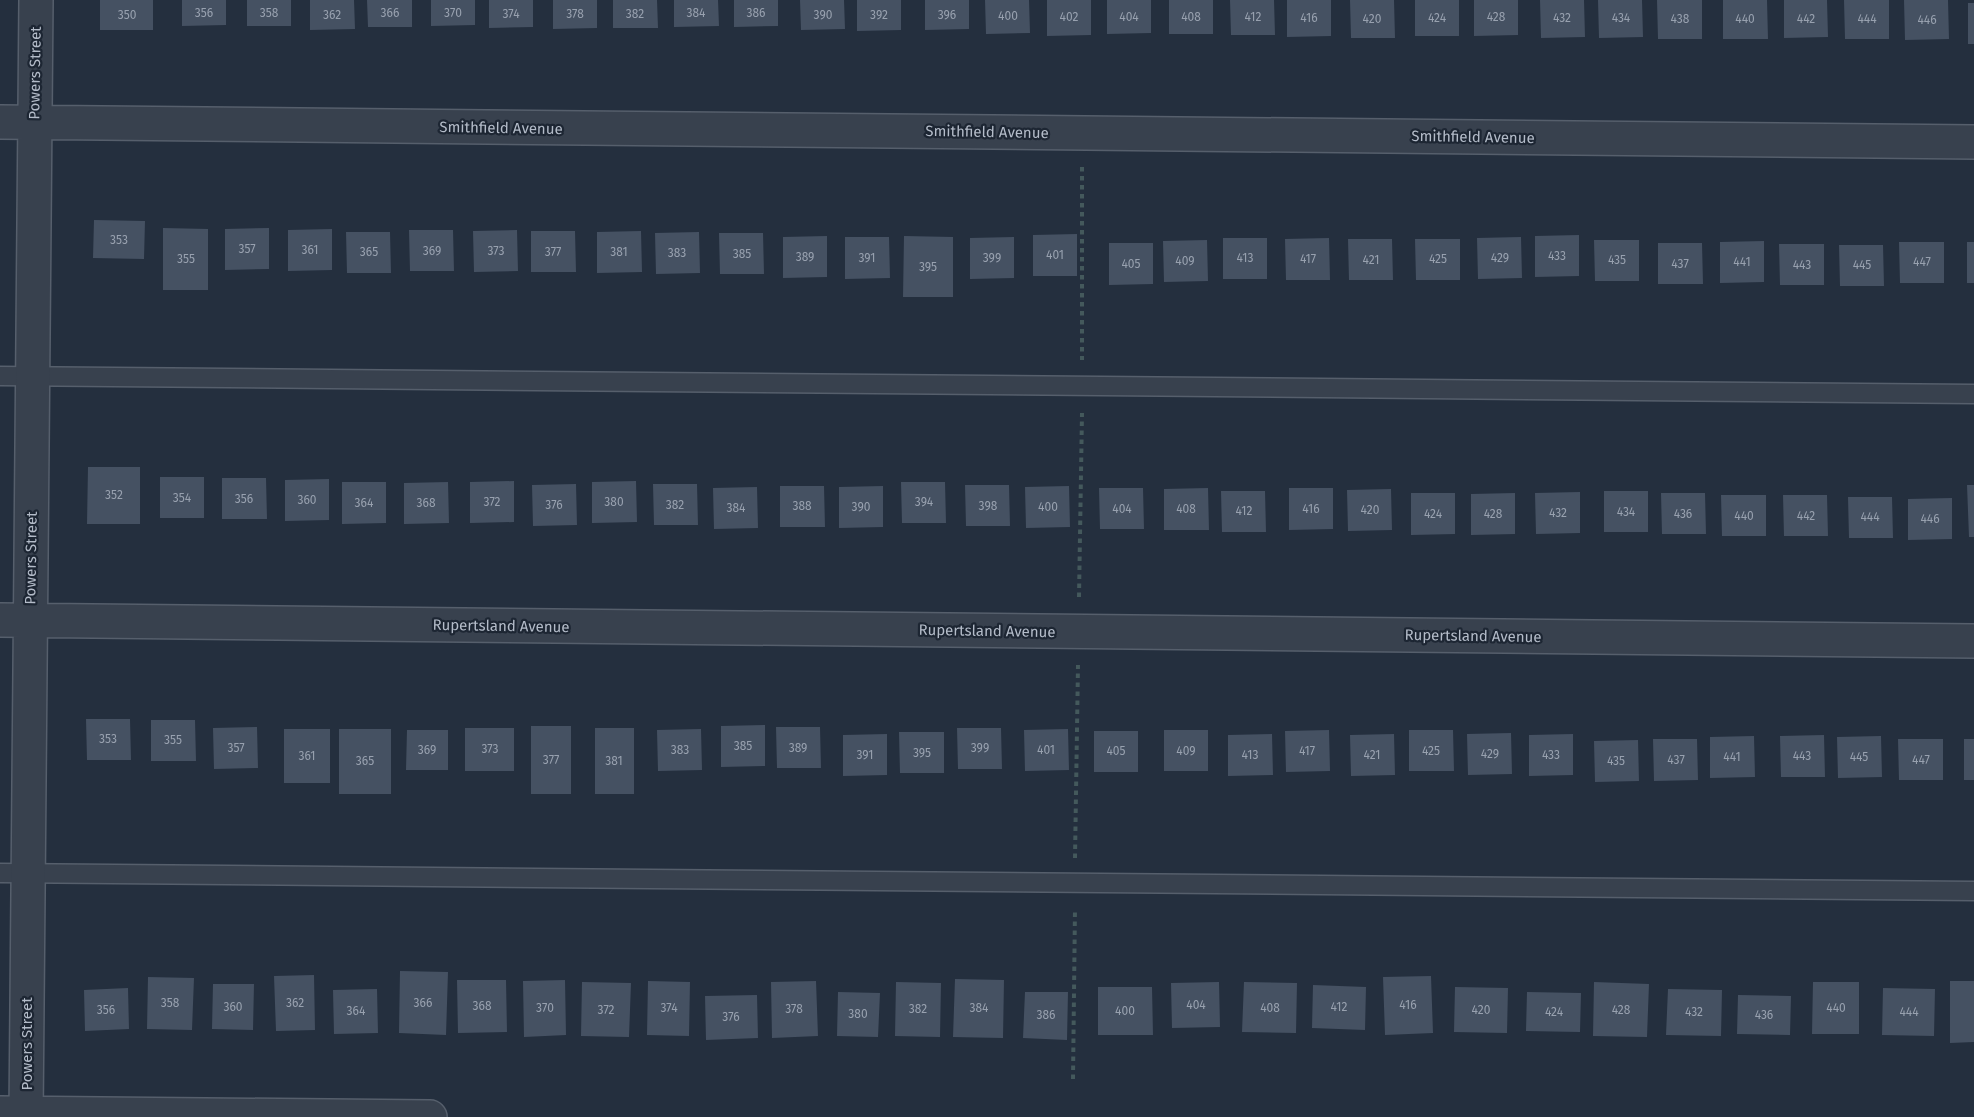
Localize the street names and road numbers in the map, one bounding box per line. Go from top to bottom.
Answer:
street label: Powers Street [25,26,45,120]
street label: Smithfield Avenue [439,118,563,138]
street label: Smithfield Avenue [925,122,1049,142]
street label: Smithfield Avenue [1411,127,1535,147]
street label: Powers Street [21,511,41,605]
street label: Rupertsland Avenue [432,616,570,636]
street label: Rupertsland Avenue [918,621,1056,641]
street label: Rupertsland Avenue [1404,626,1542,646]
street label: Powers Street [18,997,36,1091]

